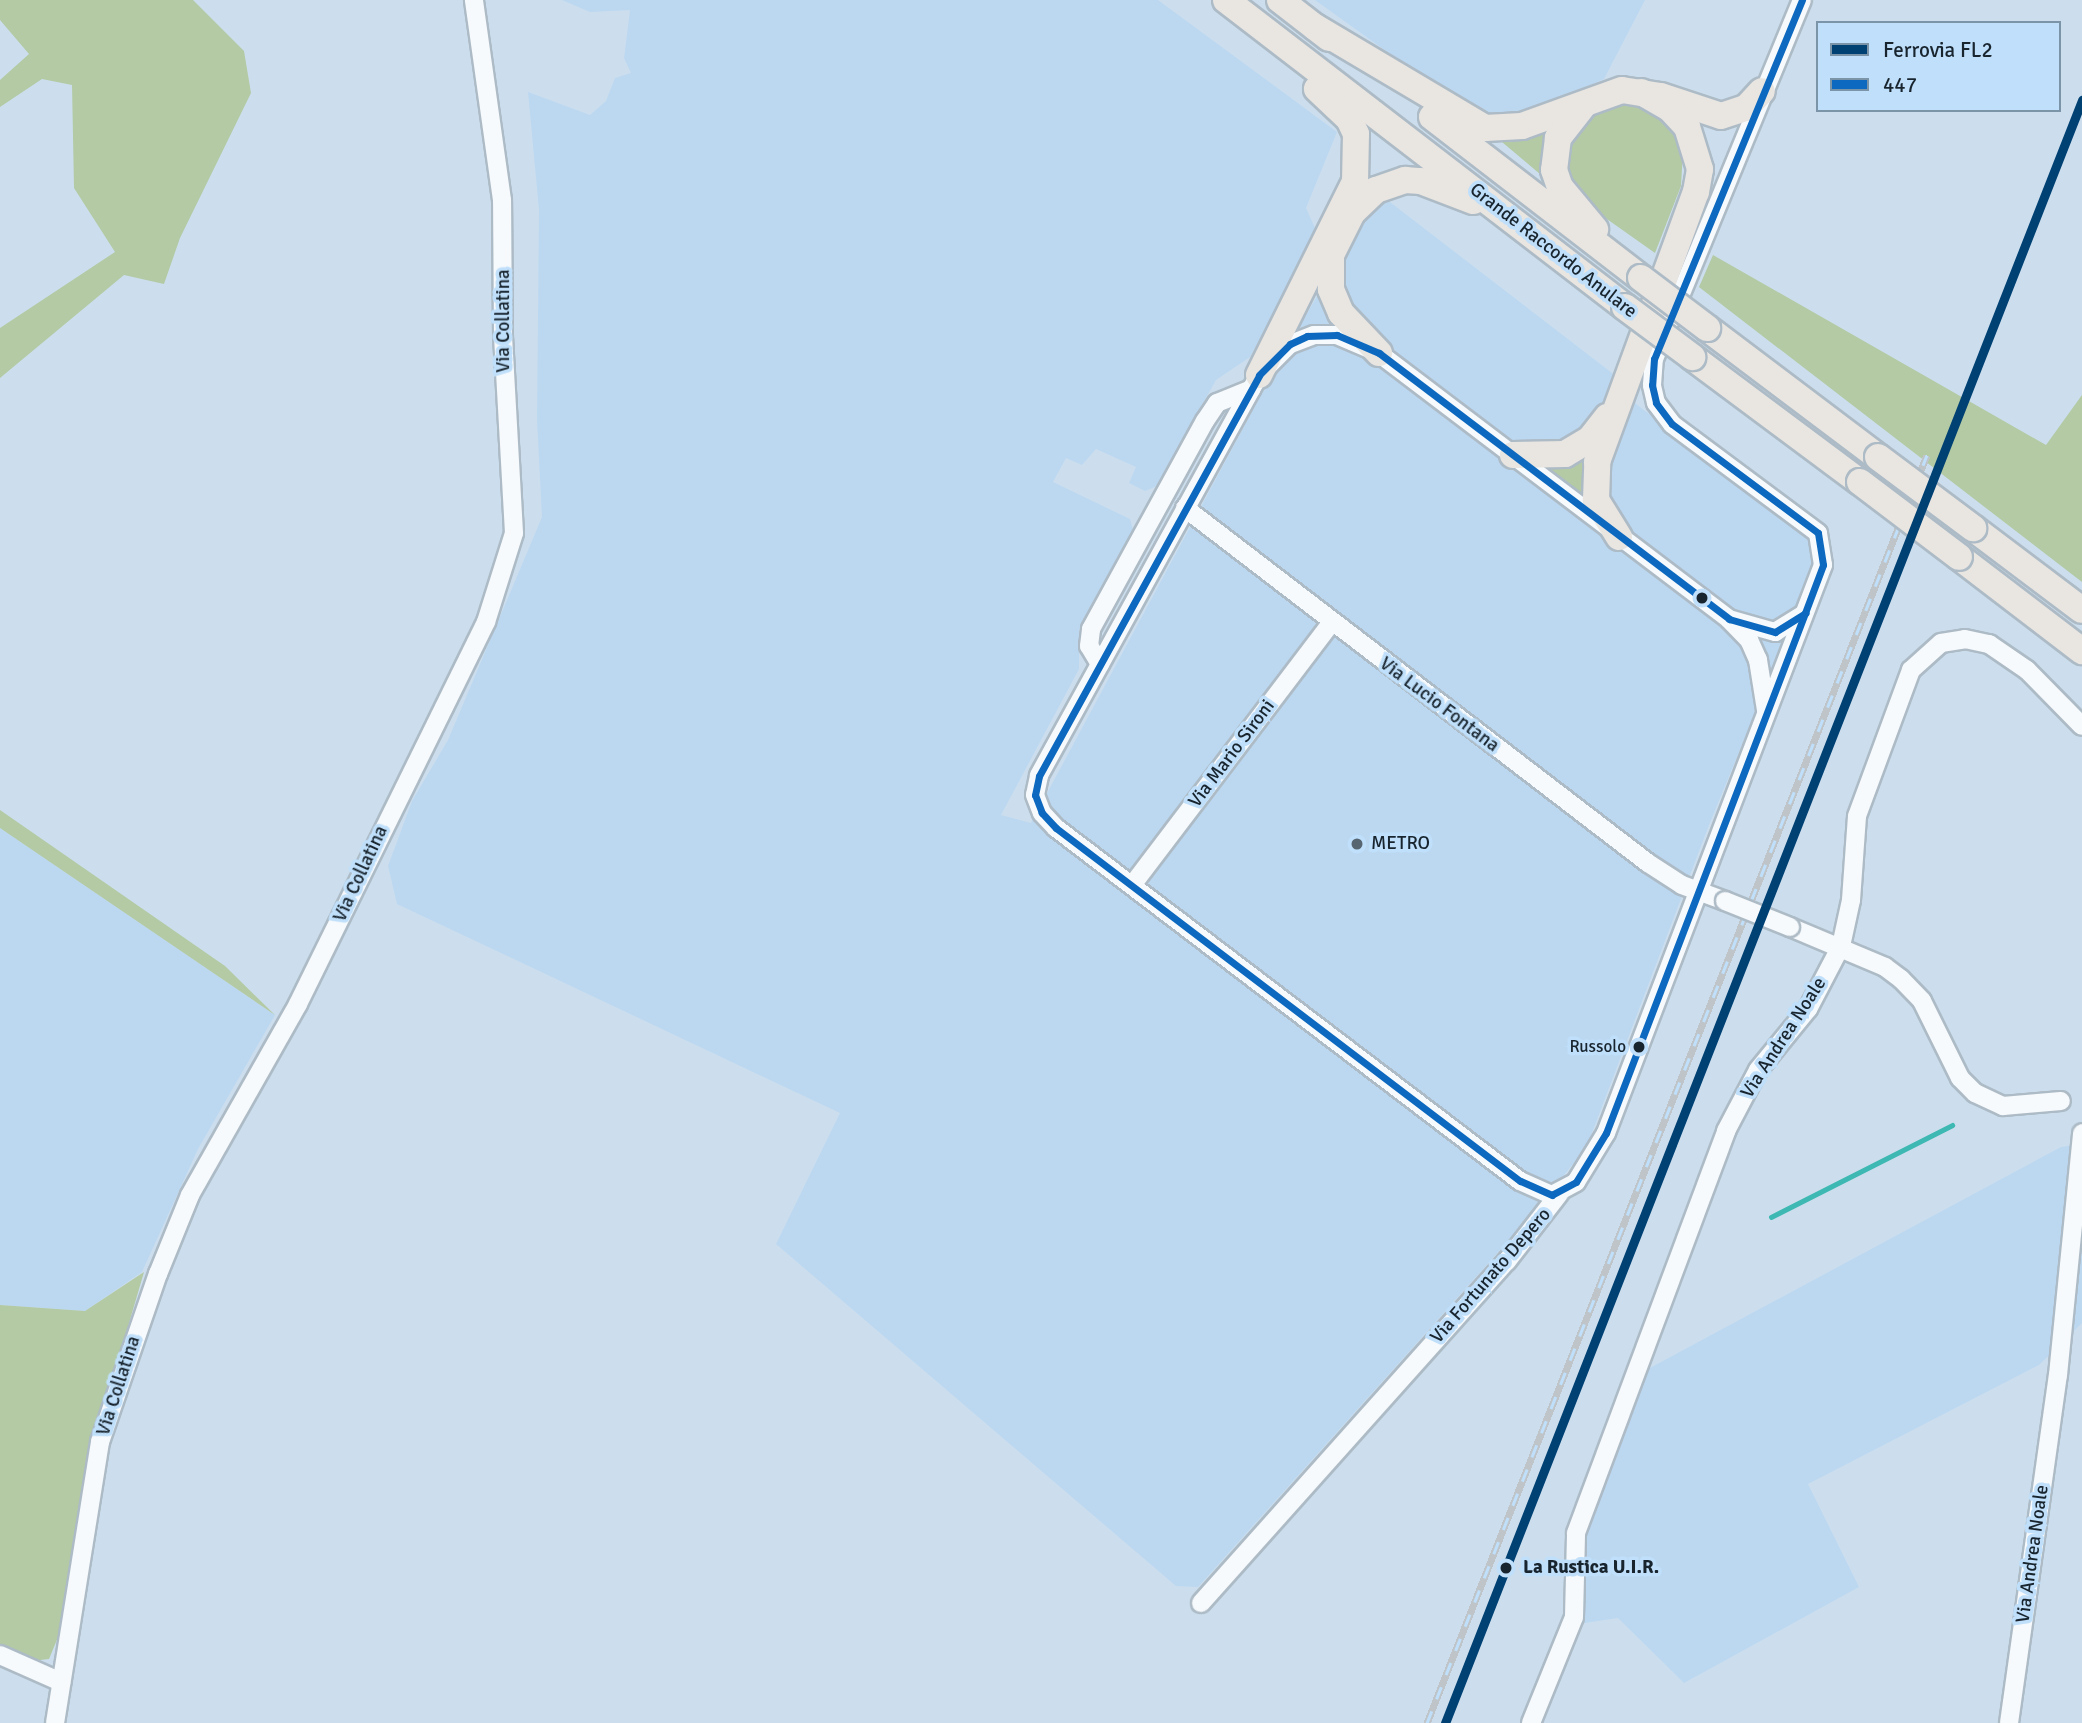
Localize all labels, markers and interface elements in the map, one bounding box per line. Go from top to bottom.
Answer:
legend [1816,21,2061,112]
text: Ferrovia FL2 [1883,37,1993,63]
text: 447 [1883,72,1917,98]
street label: Grande Raccordo Anulare [1465,179,1641,323]
street label: Via Collatina [493,269,515,373]
unlabelled marker [1695,591,1709,605]
street label: Via Lucio Fontana [1375,653,1503,757]
street label: Via Mario Sironi [1184,696,1280,812]
street label: Via Collatina [329,822,393,926]
place label: METRO [1371,833,1430,855]
marker: METRO [1349,836,1365,852]
street label: Via Andrea Noale [1737,973,1831,1103]
place label: Russolo [1569,1037,1626,1057]
marker: Russolo [1632,1040,1646,1054]
street label: Via Fortunato Depero [1426,1204,1556,1348]
street label: Via Collatina [92,1333,146,1439]
street label: Via Andrea Noale [2012,1483,2054,1625]
marker: La Rustica U.I.R. [1495,1557,1517,1579]
place label: La Rustica U.I.R. [1523,1557,1659,1579]

